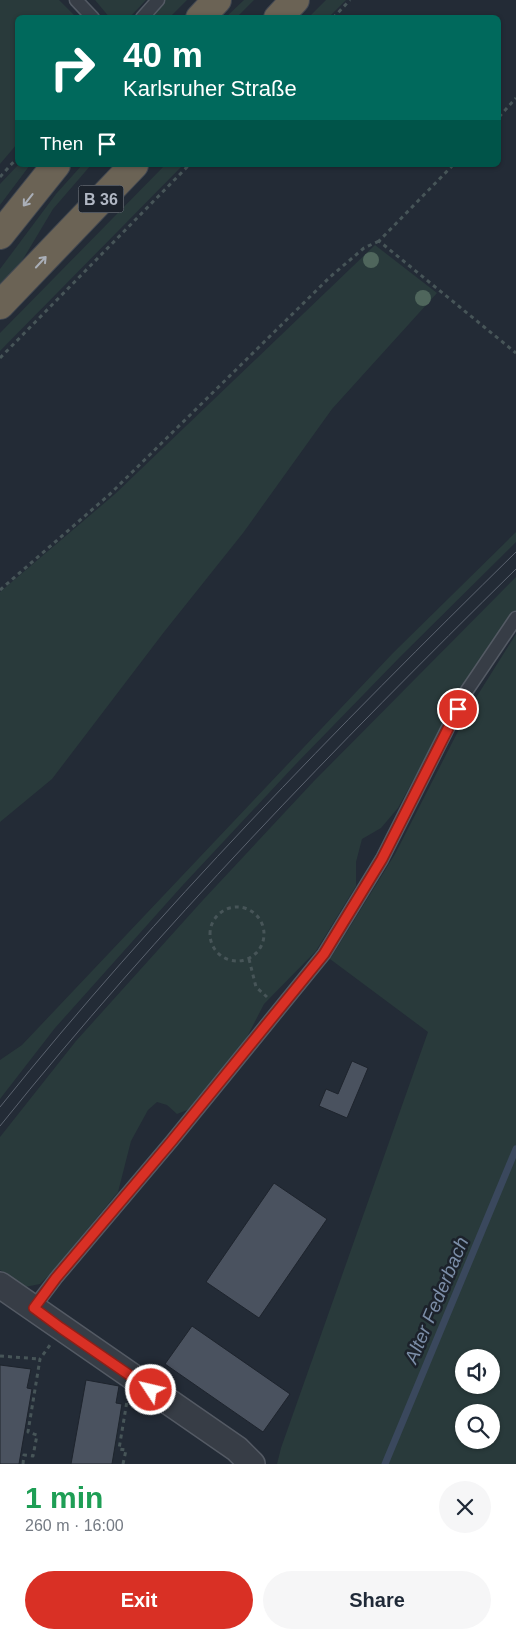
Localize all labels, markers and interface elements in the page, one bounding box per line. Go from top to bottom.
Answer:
icon: right [40,35,105,100]
text: 40 m [123,35,203,74]
text: Karlsruher Straße [123,76,297,101]
icon: arrive [93,130,121,158]
text: Then [40,133,83,154]
road number: B 36 [78,185,124,212]
one-way arrow [22,193,33,206]
one-way arrow [35,255,47,268]
pin [437,688,479,730]
icon: arrive [444,695,472,723]
water label: Alter Federbach [400,1234,473,1367]
map controls [455,1349,500,1449]
button: sound [455,1349,500,1394]
position arrow [124,1363,176,1415]
button: search [455,1404,500,1449]
text: 1 min [25,1481,103,1514]
button: close [439,1481,491,1533]
text: 260 m · 16:00 [25,1517,124,1534]
button: Exit [25,1571,253,1629]
button: Share [263,1571,491,1629]

